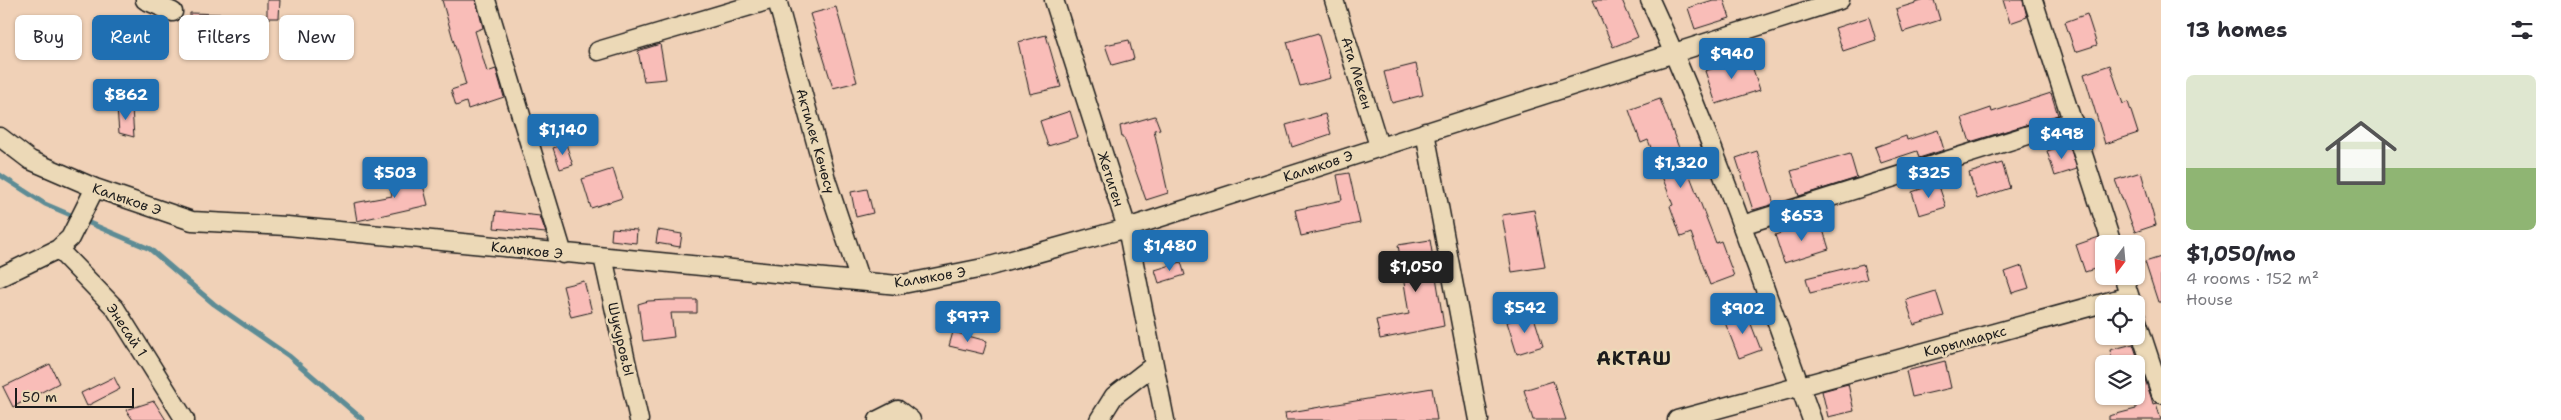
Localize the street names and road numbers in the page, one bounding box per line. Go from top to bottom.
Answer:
street label: Ата Мекен [1337,35,1377,111]
street label: Актилек Көчөсү [792,86,840,196]
street label: Калыков Э [1281,146,1355,186]
street label: Жетиген [1094,149,1128,209]
street label: Калыков Э [90,179,164,219]
street label: Калыков Э [490,237,564,263]
street label: Калыков Э [893,262,967,292]
street label: Энесай 1 [103,300,151,360]
street label: Шукуров.Ы [604,300,638,378]
street label: Карылмаркс [1922,321,2008,361]

